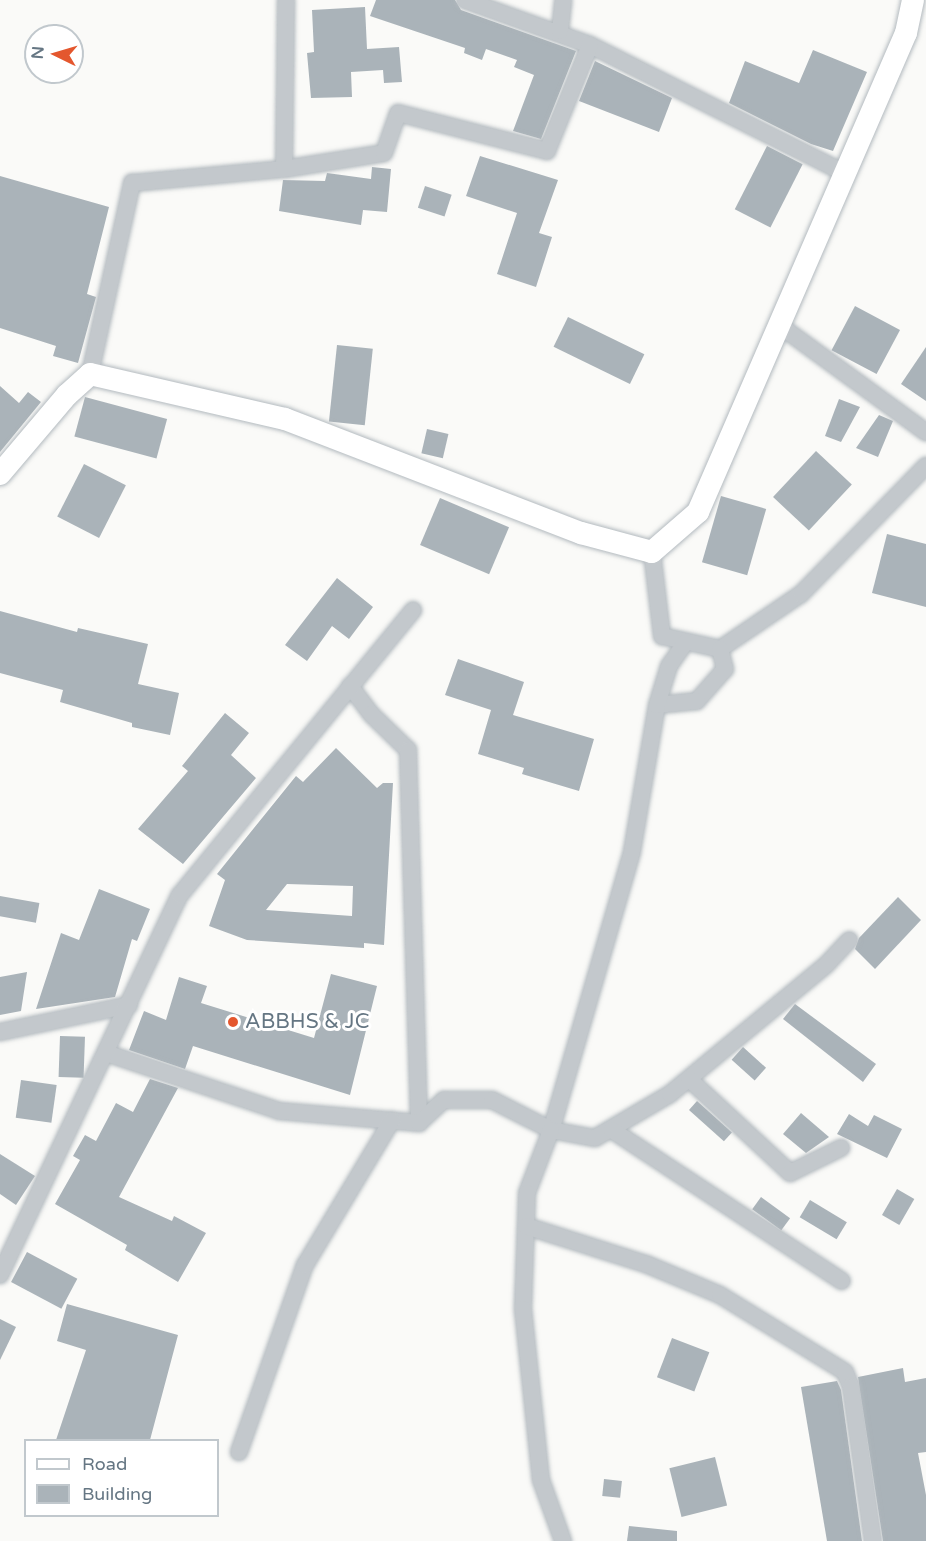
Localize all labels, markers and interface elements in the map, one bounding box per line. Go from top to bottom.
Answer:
north arrow [24,24,84,84]
text: N [28,45,49,60]
place label: ABBHS & JC [245,1009,369,1035]
marker: ABBHS & JC [226,1015,240,1029]
legend [24,1439,219,1517]
text: Road [82,1453,127,1475]
text: Building [82,1483,152,1505]

